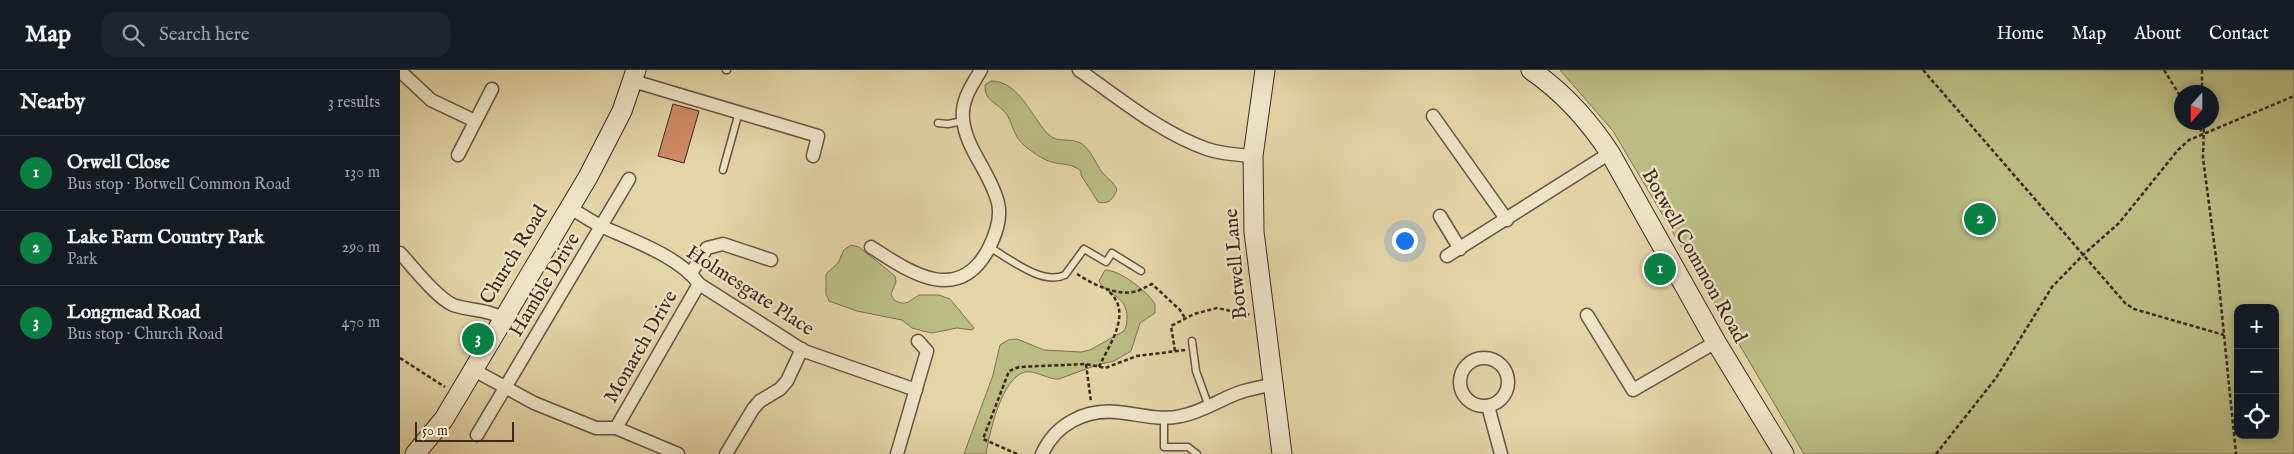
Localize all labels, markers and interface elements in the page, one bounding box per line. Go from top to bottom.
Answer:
search box [101,12,451,57]
text: Map [25,19,71,50]
icon: search [119,21,147,49]
text: Search here [159,23,250,47]
text: Home [1997,23,2044,46]
text: Map [2072,23,2106,46]
text: About [2134,23,2181,46]
text: Contact [2209,23,2269,46]
north arrow [2174,85,2219,130]
text: Nearby [20,89,85,116]
text: 3 results [328,93,380,113]
text: Orwell Close [67,151,170,175]
text: 1 [33,163,39,183]
text: 130 m [344,163,380,183]
street label: Botwell Common Road [1636,165,1752,348]
text: Bus stop · Botwell Common Road [67,175,290,195]
pin: 2 [1964,200,1996,238]
street label: Church Road [475,201,554,309]
street label: Botwell Lane [1219,208,1253,320]
text: Lake Farm Country Park [67,226,264,250]
street label: Hamble Drive [504,228,586,342]
your location [1392,228,1418,254]
text: 2 [32,238,40,258]
text: 290 m [342,238,380,258]
street label: Holmesgate Place [681,240,819,342]
text: Park [67,250,97,270]
pin: 1 [1644,250,1676,288]
street label: Monarch Drive [599,286,683,408]
text: Longmead Road [67,301,200,325]
map controls [2234,304,2279,439]
button: + [2234,304,2279,349]
text: 3 [33,313,39,333]
text: 470 m [341,313,380,333]
pin: 3 [462,320,494,358]
text: Bus stop · Church Road [67,325,223,345]
button: − [2234,349,2279,394]
button: locate [2234,394,2279,439]
scale bar [415,419,514,442]
text: 50 m [422,422,448,440]

